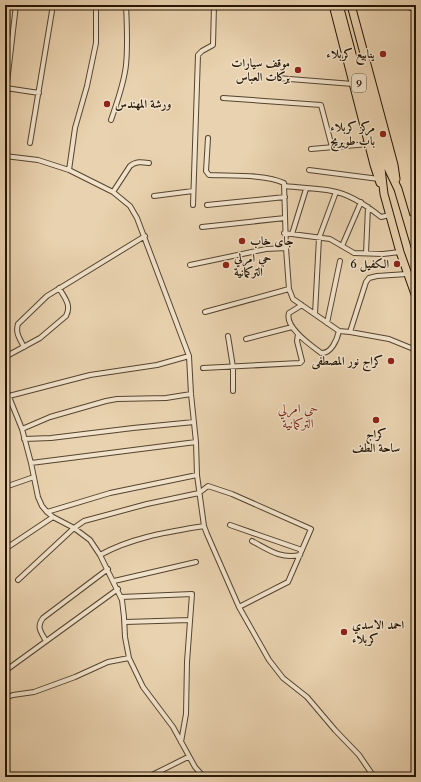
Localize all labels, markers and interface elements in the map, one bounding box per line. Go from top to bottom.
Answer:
place label: ينابيع كربلاء [326,46,375,66]
marker: ينابيع كربلاء [378,49,388,59]
place label: موقف سيارات بركات العباس [231,55,291,85]
marker: موقف سيارات بركات العباس [293,65,303,75]
road number: 9 [352,74,366,92]
place label: ورشة المهندس [115,96,171,112]
marker: ورشة المهندس [102,99,112,109]
place label: مركز كربلاء باب طويريج [330,119,375,152]
marker: مركز كربلاء باب طويريج [378,129,388,139]
place label: جای خاب [250,233,294,249]
marker: جای خاب [237,236,247,246]
place label: حي امرلي التركمانية [233,250,271,280]
place label: الكفيل 6 [350,256,389,272]
marker: الكفيل 6 [392,259,402,269]
marker: حي امرلي التركمانية [221,260,231,270]
place label: كراج نور المصطفى [311,353,383,372]
marker: كراج نور المصطفى [386,356,396,366]
district label: حي امرلي التركمانية [278,400,318,433]
marker: كراج ساحة الطف [371,415,381,425]
place label: كراج ساحة الطف [352,426,400,456]
place label: احمد الاسدي كربلاء [352,617,405,647]
marker: احمد الاسدي كربلاء [339,627,349,637]

